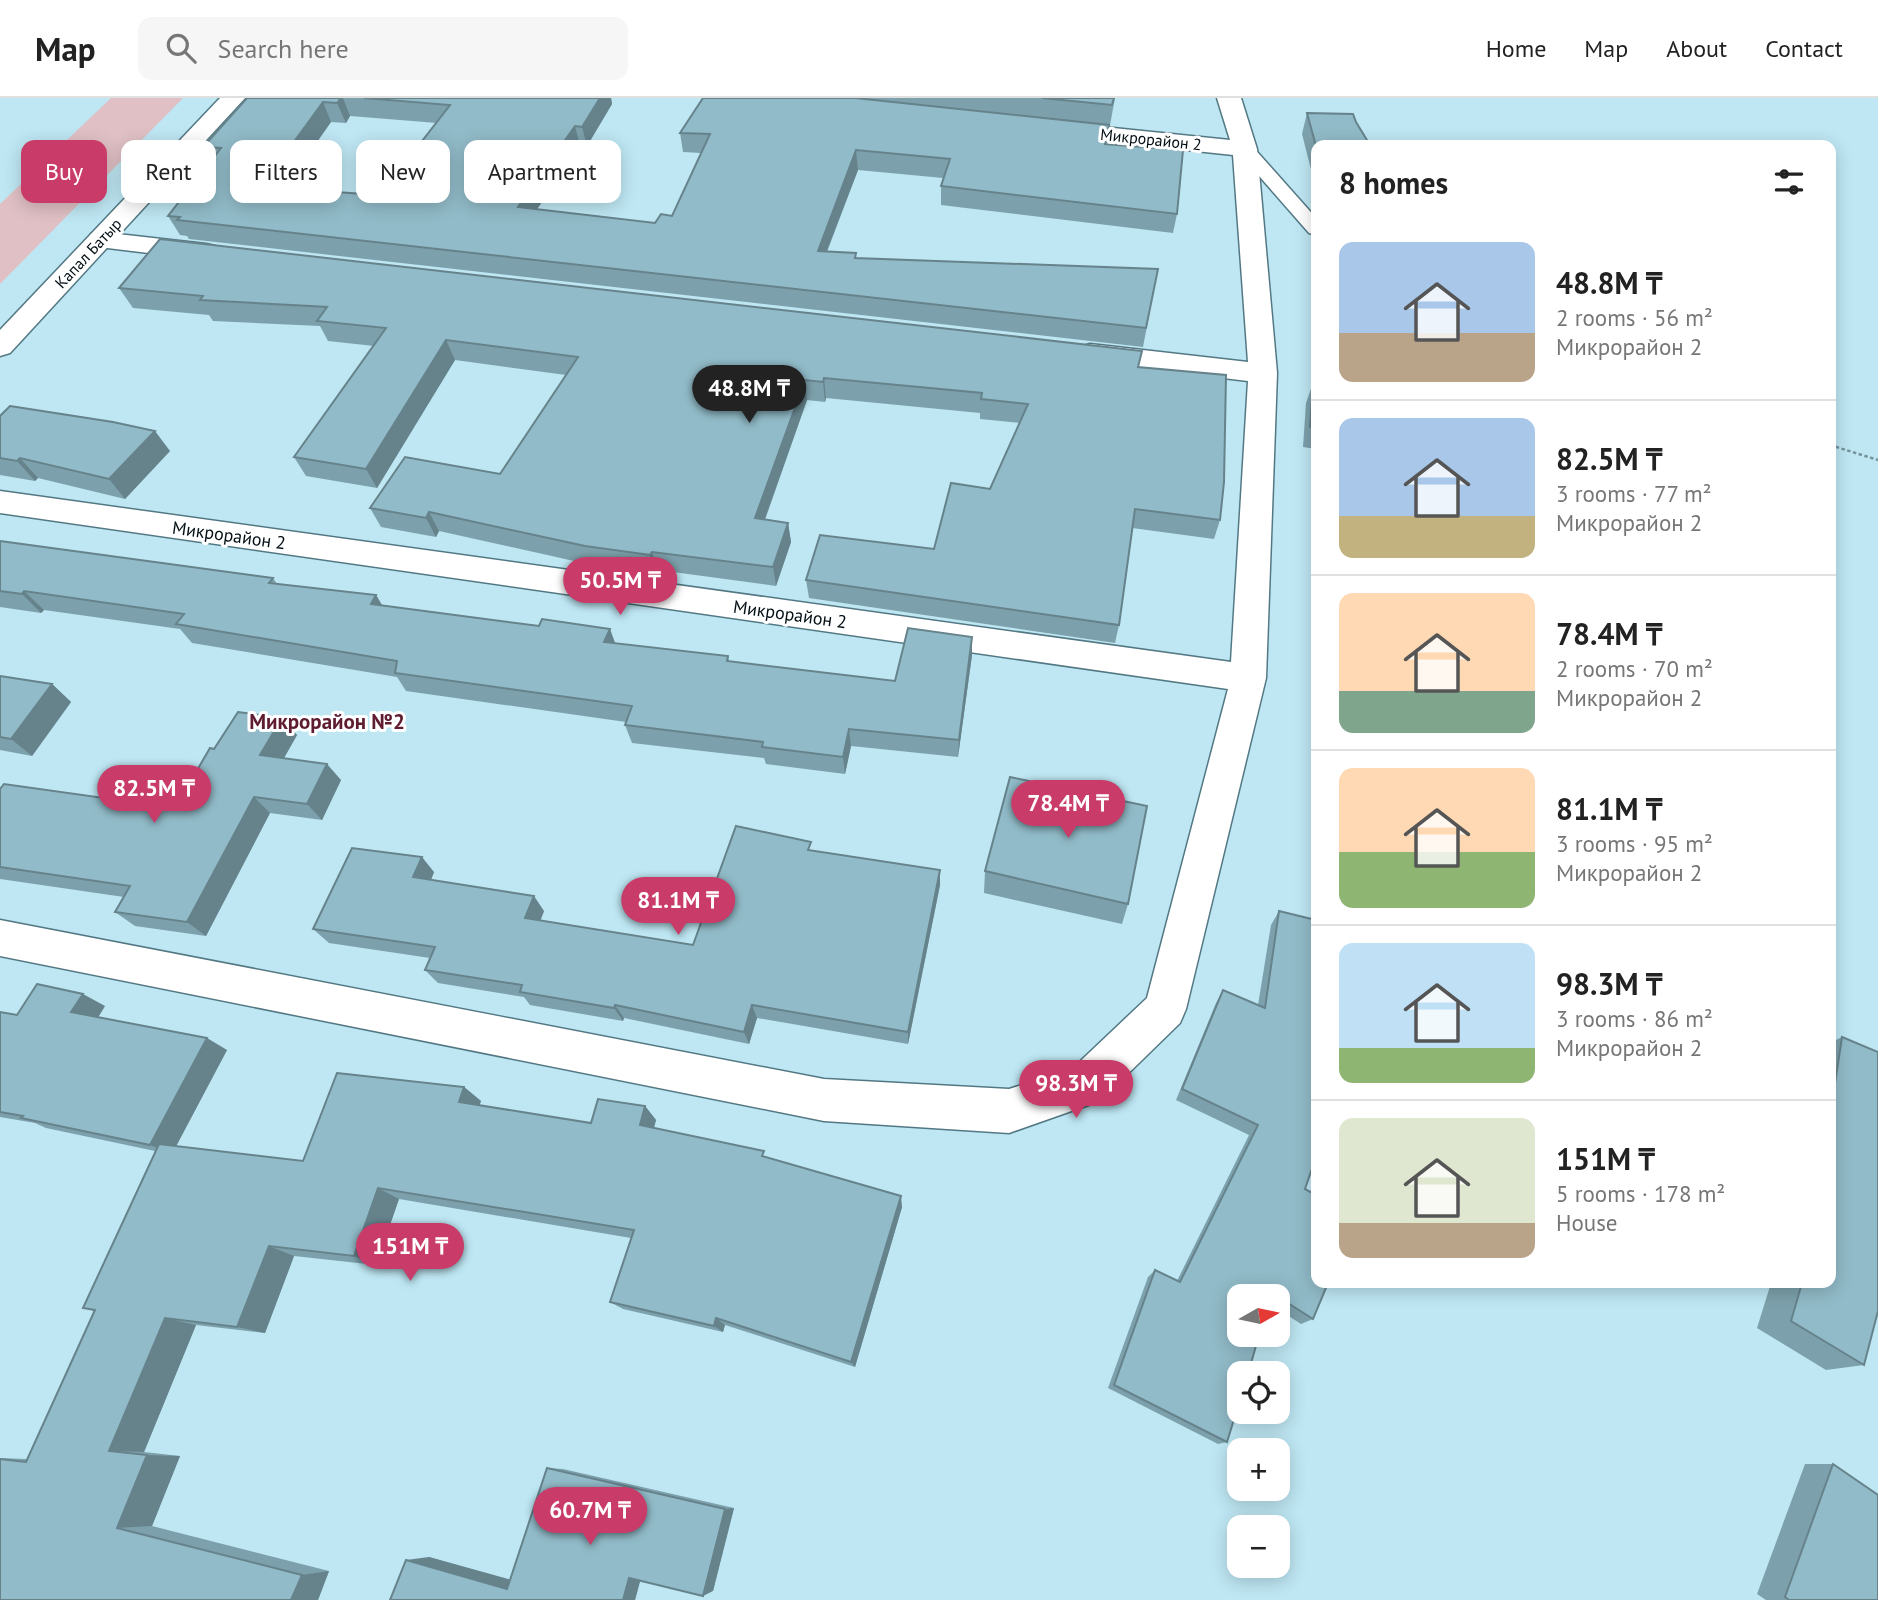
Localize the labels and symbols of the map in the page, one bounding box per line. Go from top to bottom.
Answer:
street label: Микрорайон 2 [1099,124,1203,154]
street label: Капал Батыр [50,214,126,292]
pin: 48.8M ₸ [684,366,814,425]
street label: Микрорайон 2 [171,516,287,554]
pin: 50.5M ₸ [555,558,685,617]
street label: Микрорайон 2 [732,595,848,633]
district label: Микрорайон №2 [249,708,405,735]
pin: 82.5M ₸ [89,766,219,825]
pin: 78.4M ₸ [1003,780,1133,840]
pin: 81.1M ₸ [613,878,743,937]
pin: 98.3M ₸ [1011,1060,1141,1120]
pin: 151M ₸ [353,1224,467,1283]
north arrow [1227,1284,1290,1348]
pin: 60.7M ₸ [525,1488,655,1547]

